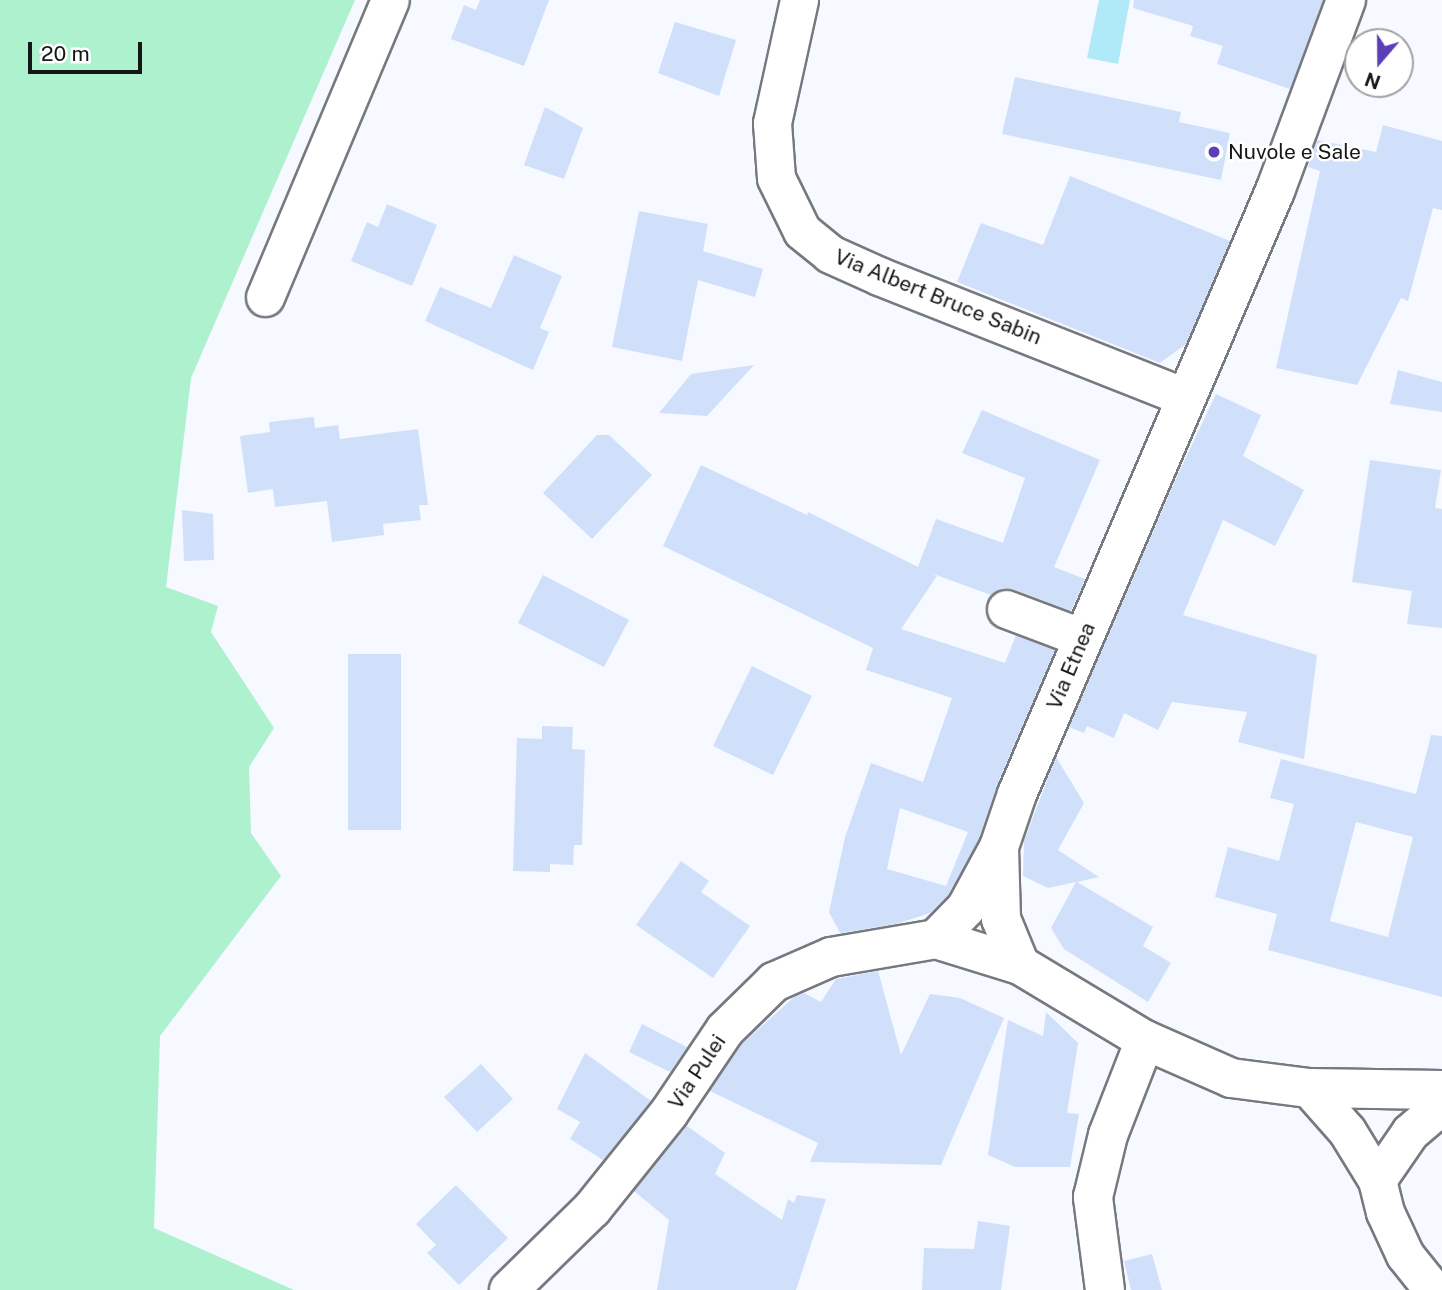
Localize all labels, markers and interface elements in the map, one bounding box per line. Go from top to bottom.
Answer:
scale bar [32,28,145,72]
north arrow [1344,28,1414,98]
text: 20 m [41,41,90,66]
text: N [1362,68,1383,94]
place label: Nuvole e Sale [1228,139,1361,165]
marker: Nuvole e Sale [1206,144,1222,160]
street label: Via Albert Bruce Sabin [831,244,1045,350]
street label: Via Etnea [1041,619,1101,713]
street label: Via Pulei [663,1030,731,1114]

